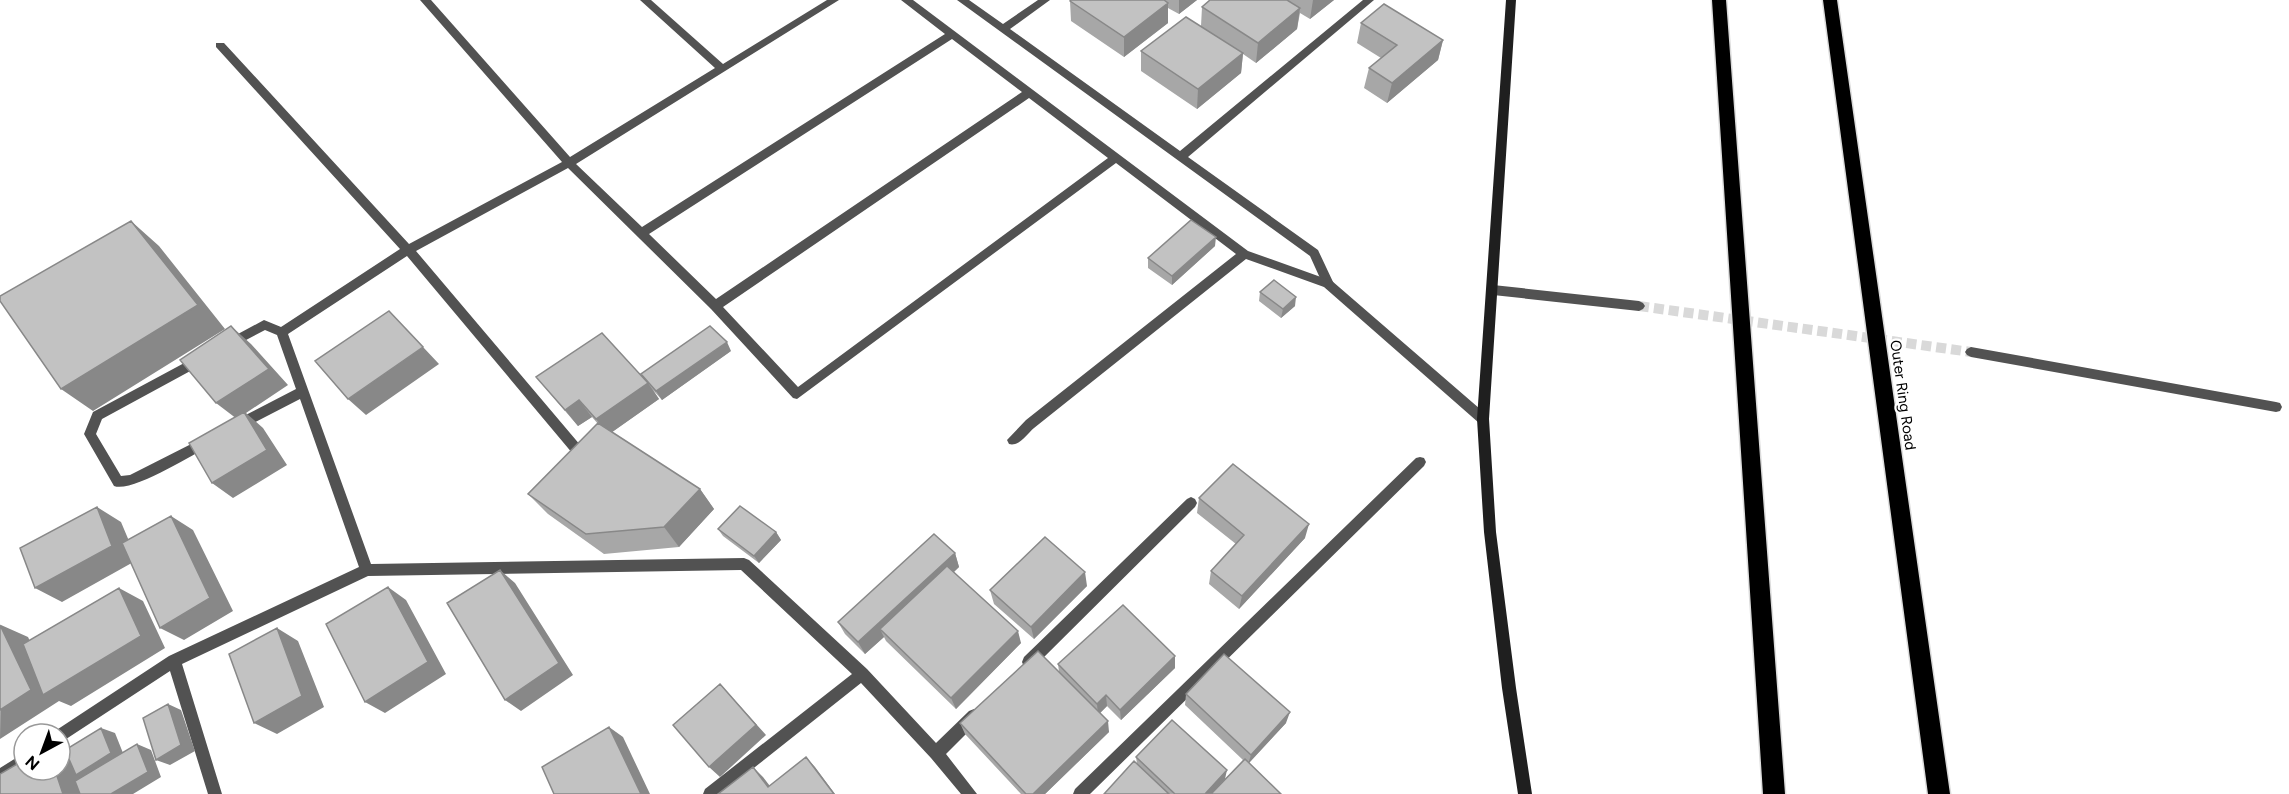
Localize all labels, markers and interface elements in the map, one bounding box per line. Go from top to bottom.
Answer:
street label: Outer Ring Road [1886,339,1920,451]
north arrow [12,722,72,782]
text: N [22,752,43,774]

